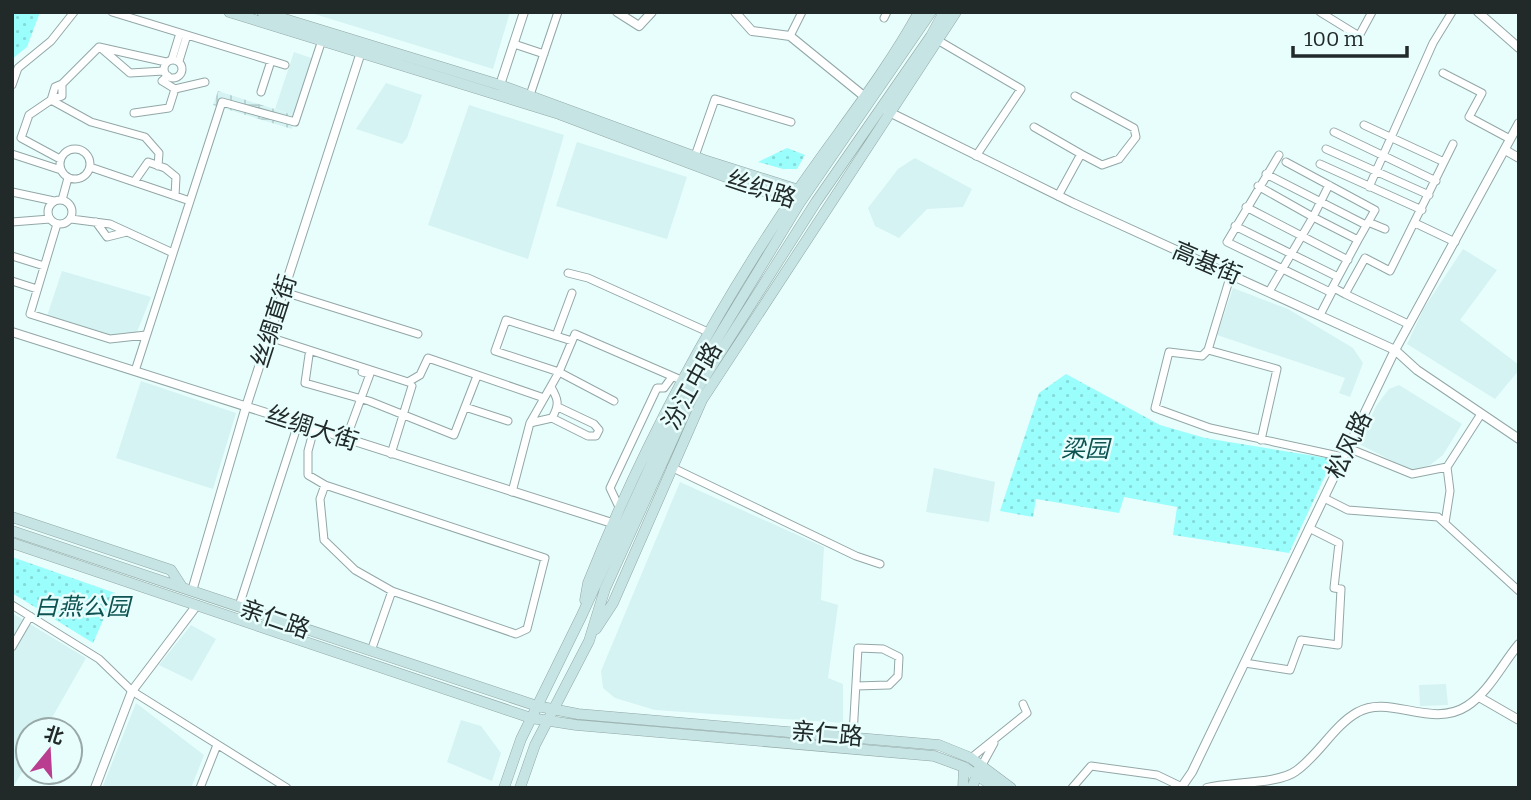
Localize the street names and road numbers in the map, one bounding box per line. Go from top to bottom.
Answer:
street label: 丝织路 [722,165,800,213]
street label: 高基街 [1168,236,1246,290]
street label: 丝绸直街 [246,271,302,371]
street label: 汾江中路 [656,337,728,435]
street label: 丝绸大街 [262,400,362,456]
street label: 松风路 [1321,407,1377,483]
street label: 亲仁路 [236,594,314,644]
street label: 亲仁路 [790,717,864,751]

